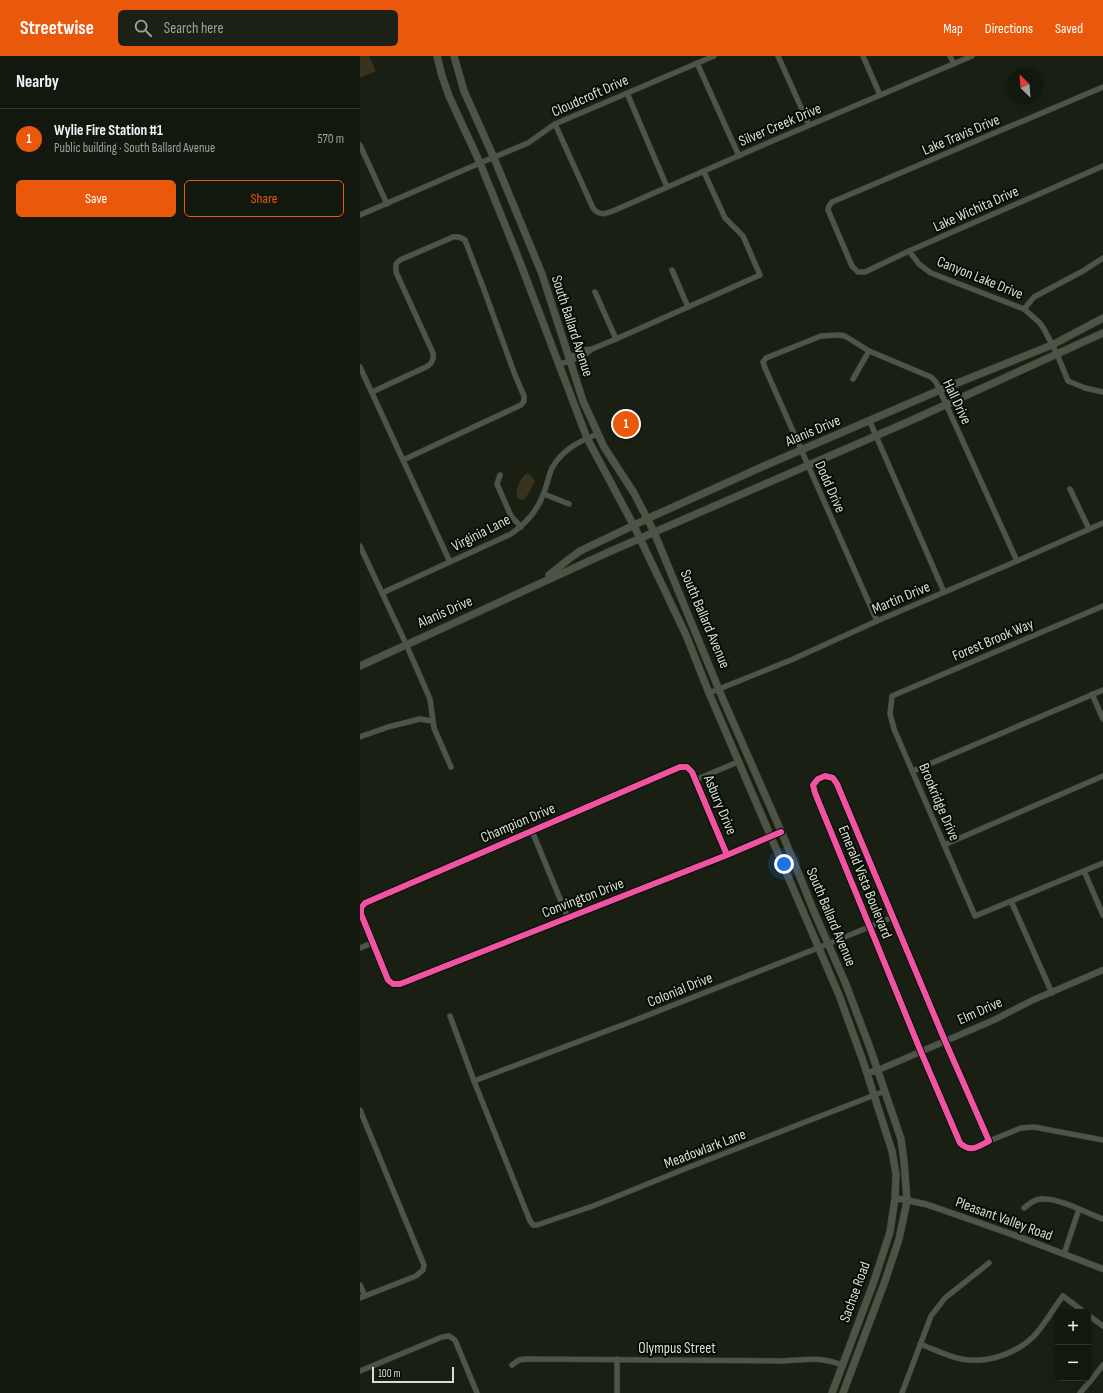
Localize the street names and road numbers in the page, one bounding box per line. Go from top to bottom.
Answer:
street label: Cloudcroft Drive [548,71,632,121]
street label: Silver Creek Drive [736,99,824,151]
street label: Lake Travis Drive [919,110,1003,160]
street label: Lake Wichita Drive [930,182,1022,236]
street label: Canyon Lake Drive [934,252,1026,304]
street label: South Ballard Avenue [547,273,597,379]
street label: Hall Drive [938,376,976,428]
street label: Alanis Drive [782,411,844,452]
street label: Dodd Drive [810,458,850,516]
street label: Virginia Lane [448,510,514,556]
street label: South Ballard Avenue [676,567,734,671]
street label: Martin Drive [869,577,933,619]
street label: Alanis Drive [414,591,476,633]
street label: Forest Brook Way [950,614,1037,666]
street label: Brookridge Drive [914,760,964,844]
street label: Asbury Drive [699,771,741,838]
street label: Champion Drive [478,799,558,847]
street label: Emerald Vista Boulevard [834,823,896,941]
street label: South Ballard Avenue [802,865,860,969]
street label: Convington Drive [539,874,627,922]
street label: Colonial Drive [645,968,715,1012]
street label: Elm Drive [955,993,1005,1029]
street label: Meadowlark Lane [661,1125,749,1173]
street label: Pleasant Valley Road [953,1193,1055,1245]
street label: Sachse Road [835,1259,875,1325]
street label: Olympus Street [638,1339,716,1358]

